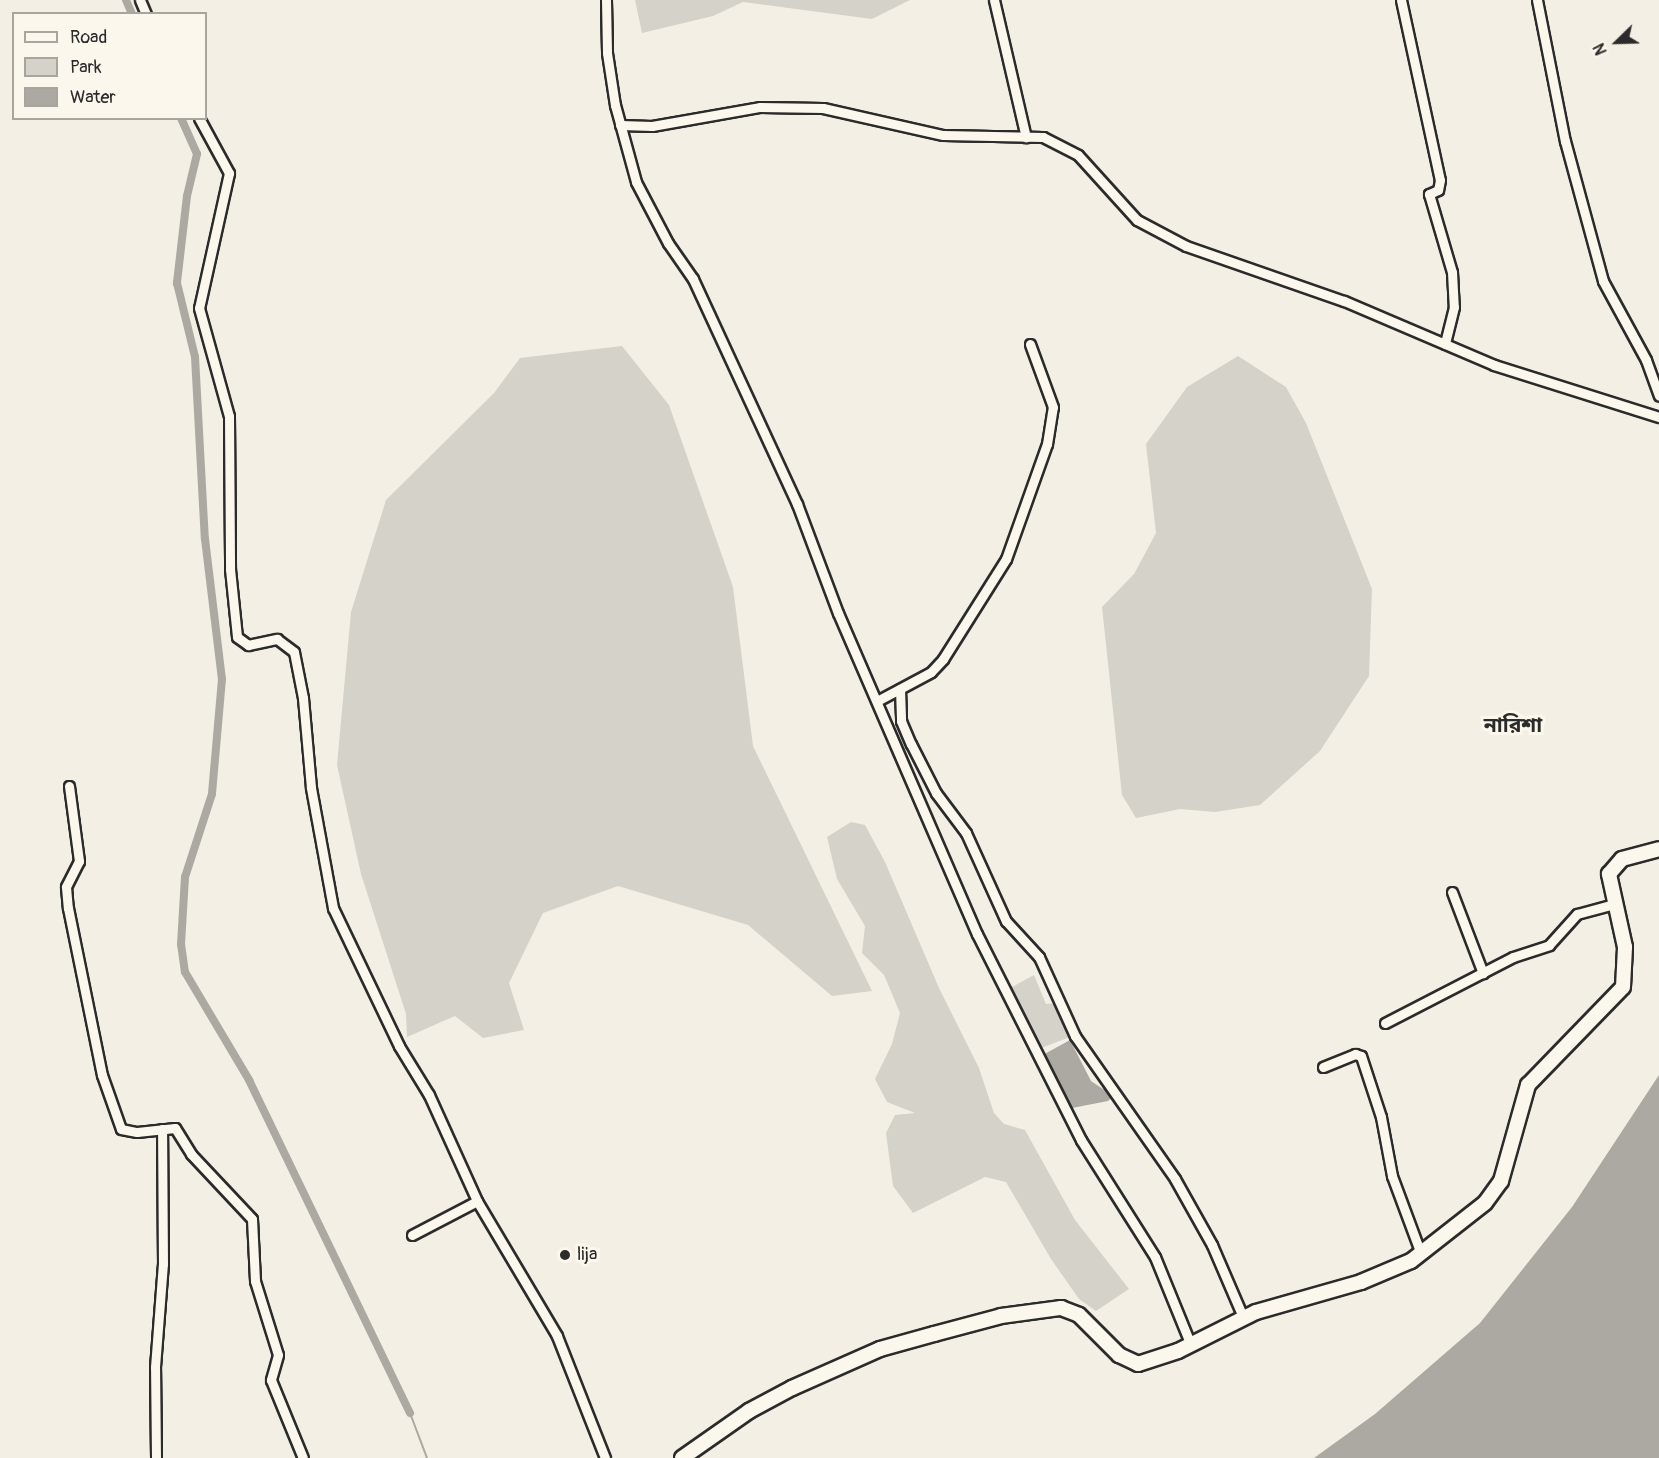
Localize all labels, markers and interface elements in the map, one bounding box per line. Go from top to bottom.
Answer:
legend [12,12,207,120]
north arrow [1587,12,1647,72]
text: Road [70,26,107,49]
text: N [1589,40,1612,58]
text: Park [70,56,102,79]
text: Water [70,86,116,109]
district label: নারিশা [1484,713,1542,739]
place label: lija [577,1244,597,1266]
marker: lija [558,1248,572,1262]

